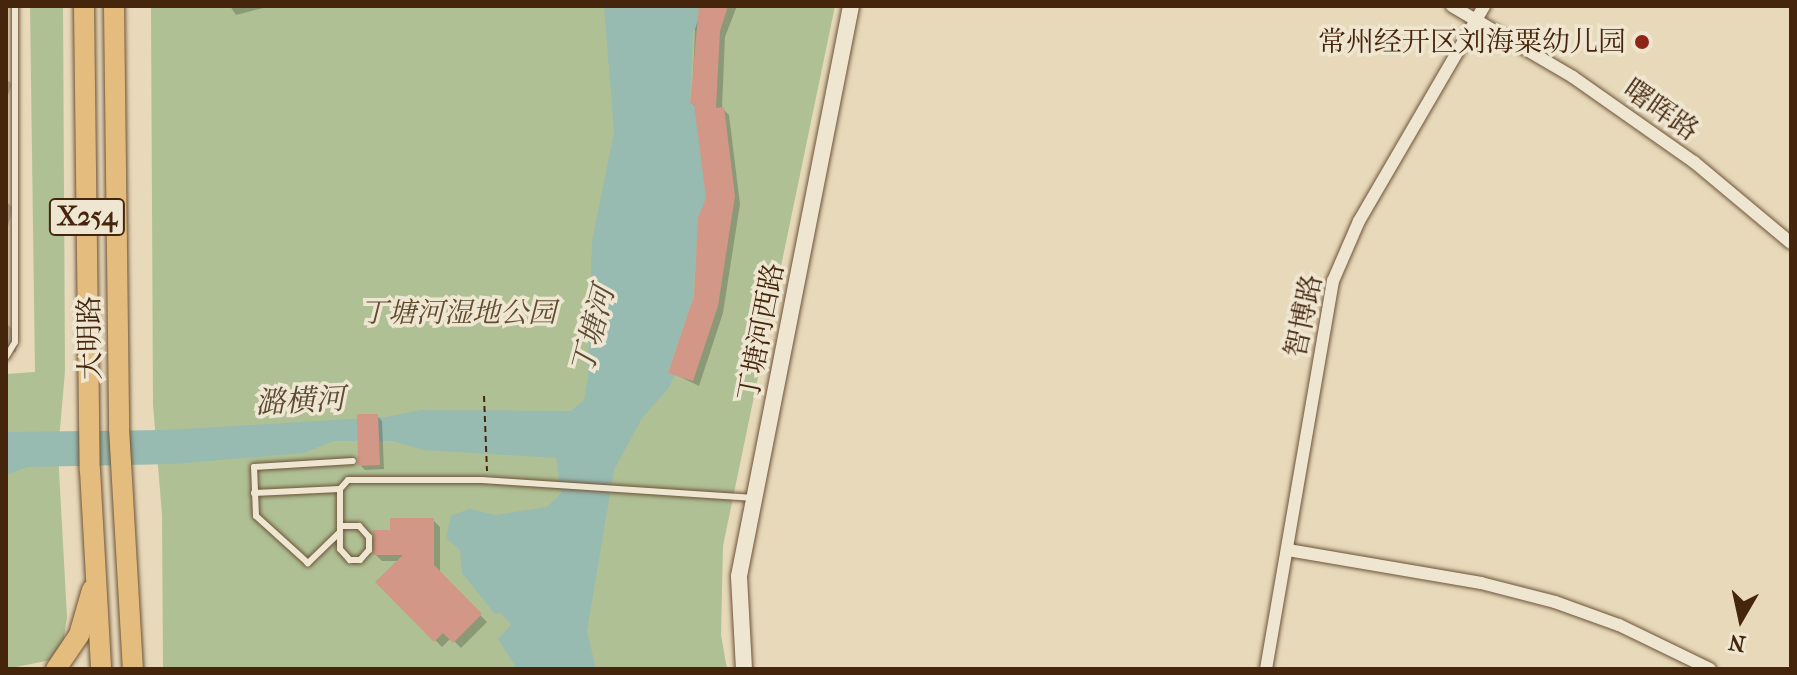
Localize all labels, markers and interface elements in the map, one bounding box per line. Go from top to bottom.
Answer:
place label: 常州经开区刘海粟幼儿园 [1318,25,1626,59]
marker: 常州经开区刘海粟幼儿园 [1633,33,1651,51]
street label: 曙晖路 [1617,72,1705,148]
road number: X254 [47,195,127,239]
street label: 丁塘河西路 [731,260,791,404]
street label: 智博路 [1279,271,1329,361]
water label: 丁塘河 [565,283,623,379]
street label: 大明路 [72,296,108,380]
park label: 丁塘河湿地公园 [360,296,556,330]
water label: 潞横河 [254,382,346,422]
north arrow [1701,579,1781,659]
text: N [1727,629,1748,657]

